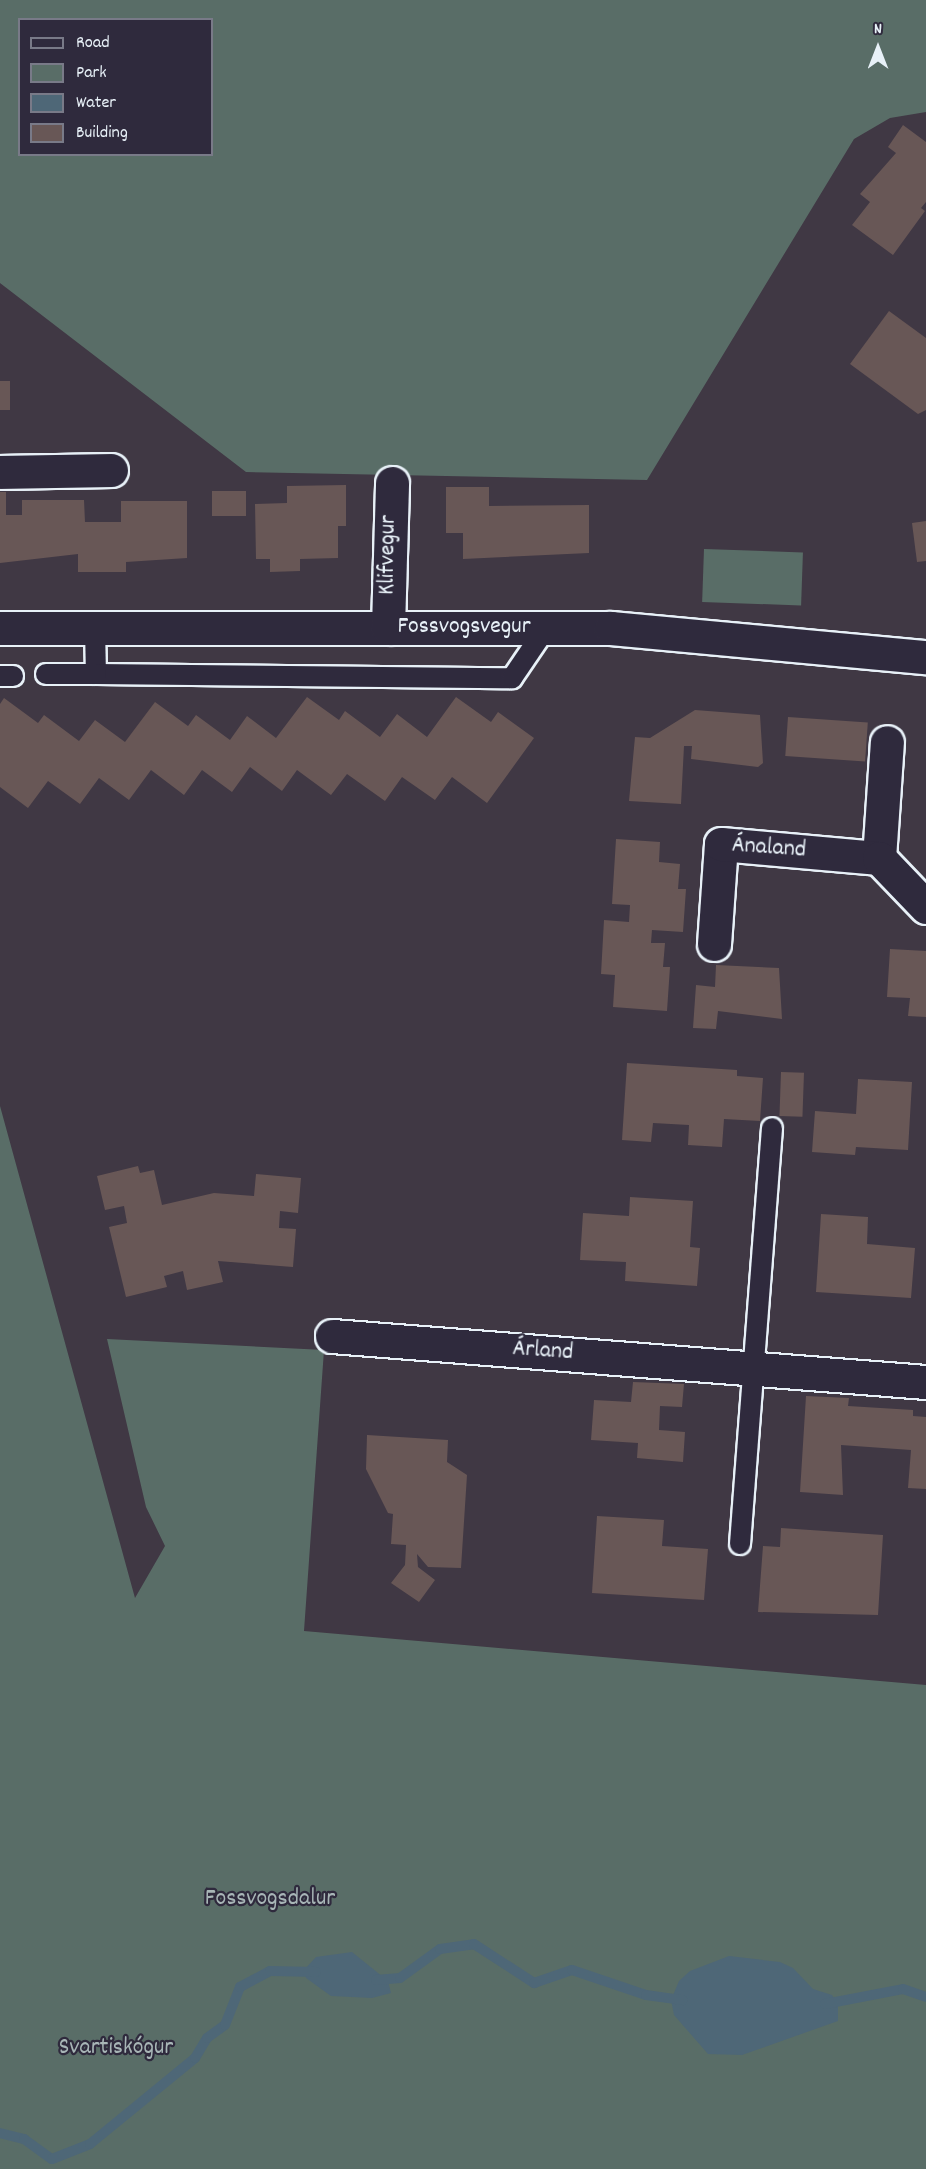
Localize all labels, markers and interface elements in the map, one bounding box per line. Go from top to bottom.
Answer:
legend [18,18,213,156]
north arrow [848,18,908,78]
text: N [874,18,882,41]
text: Road [76,31,110,56]
text: Park [76,61,107,86]
text: Water [76,91,116,116]
text: Building [76,121,128,146]
street label: Klifvegur [374,515,404,595]
street label: Fossvogsvegur [397,614,531,642]
street label: Ánaland [731,832,807,866]
street label: Árland [512,1336,574,1368]
park label: Fossvogsdalur [205,1886,335,1914]
park label: Svartiskógur [59,2035,173,2063]

